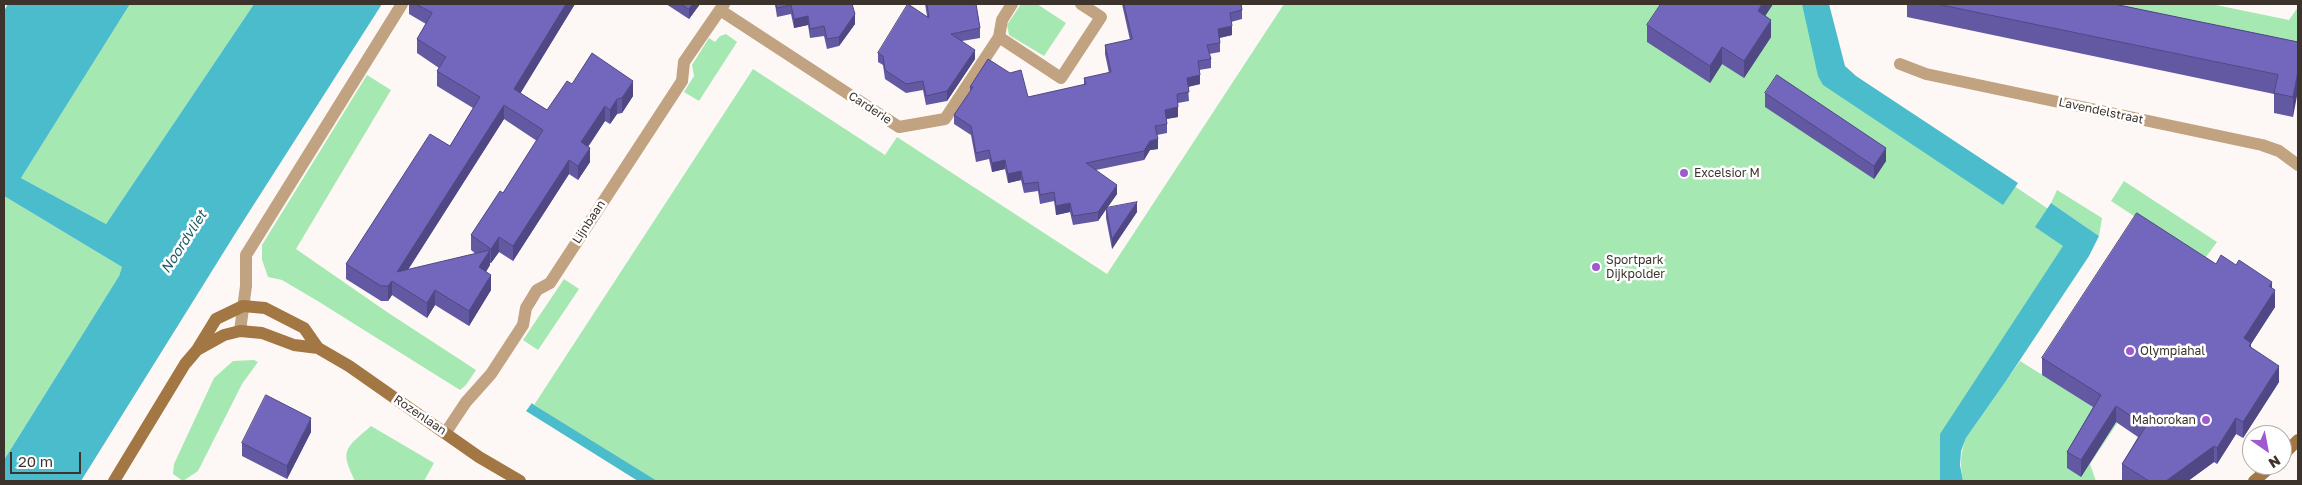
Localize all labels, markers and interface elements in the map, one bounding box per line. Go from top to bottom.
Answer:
street label: Carderie [846,89,894,127]
street label: Lavendelstraat [2057,95,2145,127]
place label: Excelsior M [1694,166,1760,180]
marker: Excelsior M [1678,167,1690,179]
street label: Lijnbaan [570,198,608,246]
water label: Noordvliet [158,208,210,276]
place label: Sportpark Dijkpolder [1606,253,1665,281]
marker: Sportpark Dijkpolder [1590,261,1602,273]
place label: Olympiahal [2140,344,2205,358]
marker: Olympiahal [2124,345,2136,357]
street label: Rozenlaan [391,392,449,438]
place label: Mahorokan [2132,413,2196,427]
marker: Mahorokan [2200,414,2212,426]
north arrow [2242,425,2292,475]
scale bar [12,442,84,474]
text: 20 m [18,452,53,470]
text: N [2266,452,2284,472]

